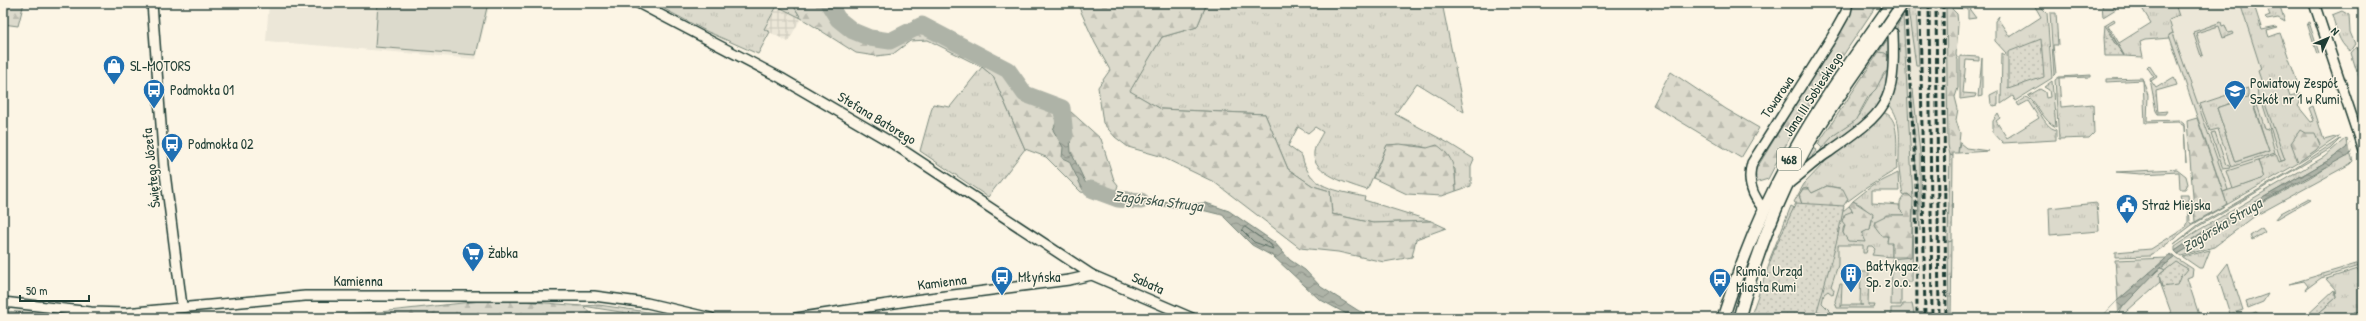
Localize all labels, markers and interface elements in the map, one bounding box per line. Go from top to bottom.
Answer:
north arrow [2308,18,2348,58]
text: N [2328,24,2342,38]
street label: Jana III Sobieskiego [1778,48,1848,140]
shop icon: SL-MOTORS [101,53,127,86]
place label: SL-MOTORS [130,56,191,75]
street label: Towarowa [1756,71,1798,122]
place label: Powiatowy Zespół Szkół nr 1 w Rumi [2250,73,2340,108]
bus stop icon: Podmokła 01 [141,77,167,110]
school or university icon: Powiatowy Zespół Szkół nr 1 w Rumi [2222,78,2248,111]
place label: Podmokła 01 [170,80,234,99]
street label: Stefana Batorego [834,87,920,149]
street label: Świętego Józefa [137,127,165,209]
bus stop icon: Podmokła 02 [159,131,185,164]
place label: Podmokła 02 [188,134,254,153]
road number: 468 [1777,148,1801,170]
water label: Zagórska Struga [1112,185,1206,217]
water label: Zagórska Struga [2178,191,2267,257]
public building icon: Straż Miejska [2114,192,2140,225]
place label: Straż Miejska [2142,195,2211,215]
supermarket icon: Żabka [460,240,486,273]
place label: Żabka [488,243,518,262]
place label: Bałtykgaz Sp. z o.o. [1866,256,1918,292]
place label: Rumia, Urząd Miasta Rumi [1736,261,1803,296]
building icon: Bałtykgaz Sp. z o.o. [1838,261,1864,294]
bus stop icon: Młyńska [989,264,1015,297]
bus stop icon: Rumia, Urząd Miasta Rumi [1707,266,1733,299]
place label: Młyńska [1018,267,1061,287]
street label: Sabata [1129,267,1168,298]
street label: Kamienna [916,269,968,294]
street label: Kamienna [333,271,383,290]
scale bar [20,277,89,303]
text: 50 m [26,282,47,299]

